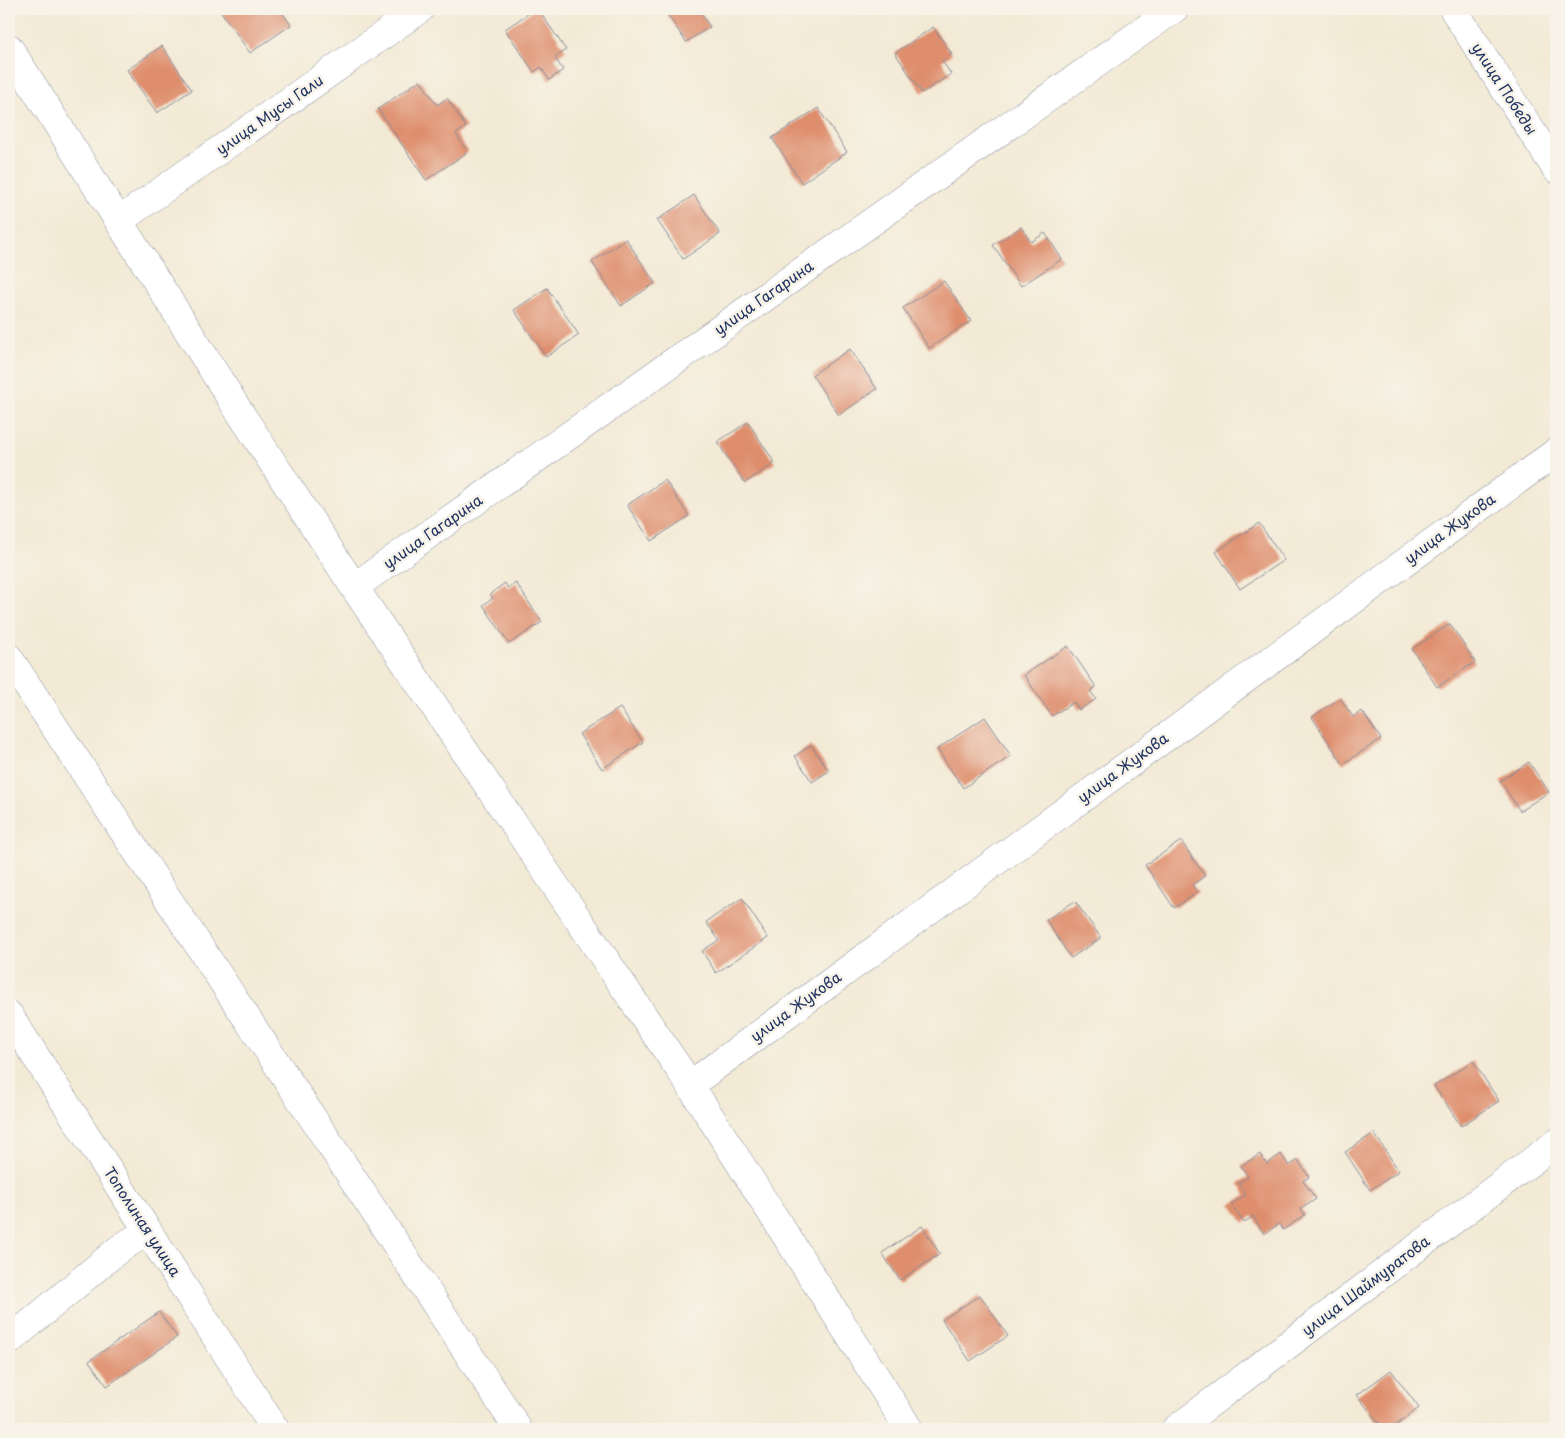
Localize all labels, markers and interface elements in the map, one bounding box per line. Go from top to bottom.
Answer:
street label: улица Победы [1467,38,1544,139]
street label: улица Мусы Гали [211,68,328,159]
street label: улица Гагарина [709,253,818,340]
street label: улица Жукова [1399,486,1500,569]
street label: улица Гагарина [378,487,487,574]
street label: улица Жукова [1072,725,1173,808]
street label: улица Жукова [745,964,846,1047]
street label: Тополиная улица [99,1162,188,1281]
street label: улица Шаймуратова [1296,1229,1434,1341]

